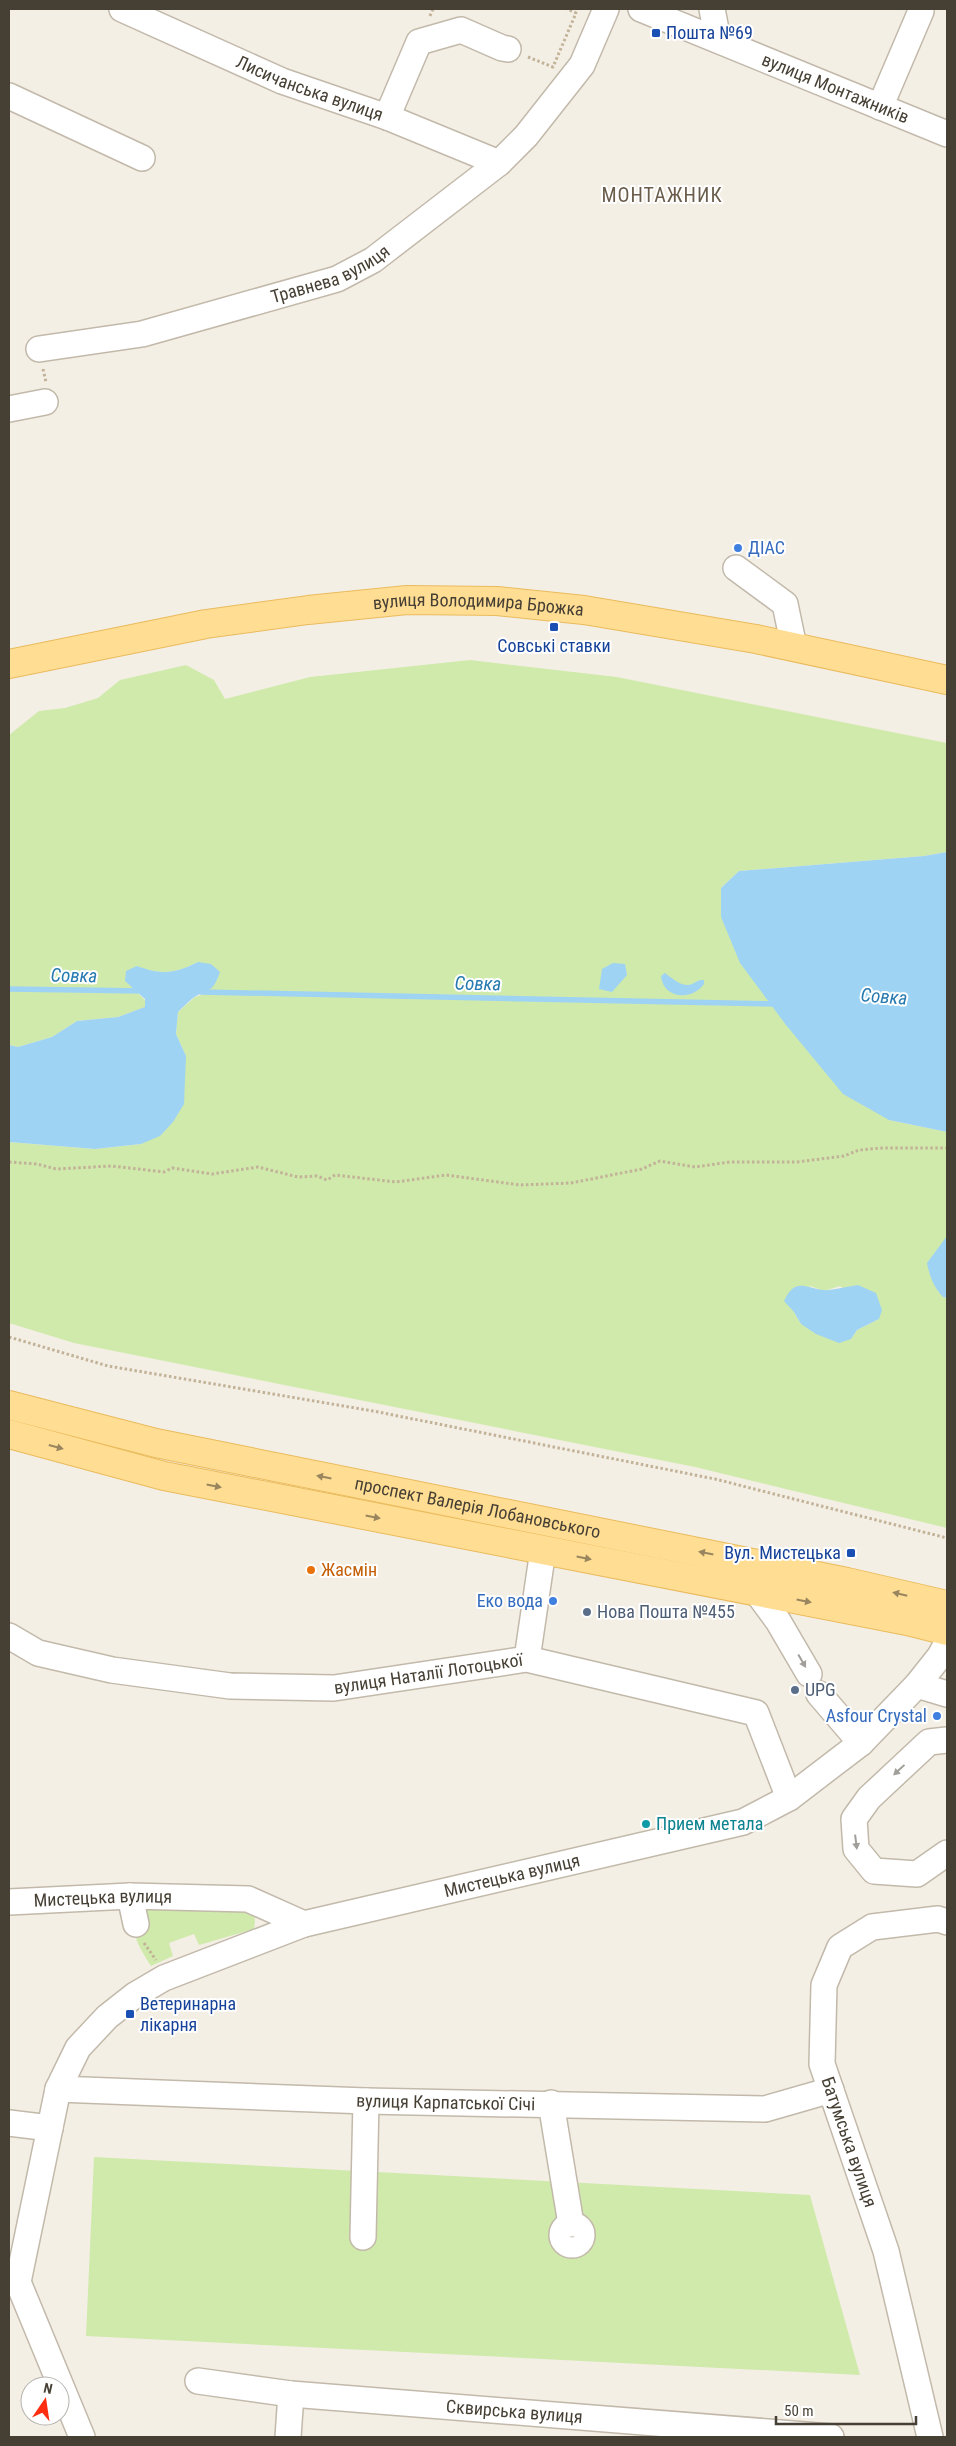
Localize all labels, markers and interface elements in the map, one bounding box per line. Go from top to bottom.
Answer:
place label: Пошта №69 [666,22,753,43]
marker: Пошта №69 [650,27,662,39]
street label: вулиця Монтажників [759,49,912,127]
street label: Лисичанська вулиця [233,51,386,125]
district label: МОНТАЖНИК [601,183,723,207]
street label: Травнева вулиця [268,240,393,307]
place label: ДІАС [748,537,785,558]
marker: ДІАС [732,542,744,554]
street label: вулиця Володимира Брожка [372,589,585,620]
marker: Совські ставки [548,621,560,633]
place label: Совські ставки [497,635,611,656]
water label: Совка [50,964,98,987]
water label: Совка [454,972,502,995]
water label: Совка [860,983,908,1010]
one-way arrow [48,1443,63,1451]
one-way arrow [316,1472,332,1480]
street label: проспект Валерія Лобановського [353,1472,603,1542]
one-way arrow [206,1482,221,1490]
one-way arrow [366,1513,382,1521]
place label: Вул. Мистецька [724,1542,841,1563]
marker: Вул. Мистецька [845,1547,857,1559]
one-way arrow [698,1549,714,1557]
one-way arrow [577,1554,593,1562]
place label: Жасмін [321,1559,377,1580]
marker: Жасмін [305,1564,317,1576]
place label: Еко вода [477,1590,543,1611]
one-way arrow [892,1590,907,1598]
marker: Еко вода [547,1595,559,1607]
one-way arrow [796,1597,812,1605]
place label: Нова Пошта №455 [597,1601,735,1622]
marker: Нова Пошта №455 [581,1606,593,1618]
street label: вулиця Наталії Лотоцької [332,1649,525,1698]
one-way arrow [797,1655,806,1668]
place label: UPG [805,1679,836,1700]
marker: UPG [789,1684,801,1696]
place label: Asfour Crystal [826,1705,927,1726]
marker: Asfour Crystal [931,1710,943,1722]
one-way arrow [894,1764,906,1776]
place label: Прием метала [656,1813,763,1834]
marker: Прием метала [640,1818,652,1830]
one-way arrow [852,1834,860,1850]
street label: Мистецька вулиця [442,1849,582,1901]
street label: Мистецька вулиця [33,1885,172,1911]
place label: Ветеринарна лікарня [140,1993,236,2035]
marker: Ветеринарна лікарня [124,2008,136,2020]
street label: Батумська вулиця [817,2074,882,2210]
street label: вулиця Карпатської Січі [356,2090,535,2114]
north arrow [20,2376,70,2426]
text: N [42,2380,54,2397]
scale bar [776,2394,916,2426]
street label: Сквирська вулиця [445,2395,584,2427]
text: 50 m [784,2402,814,2420]

